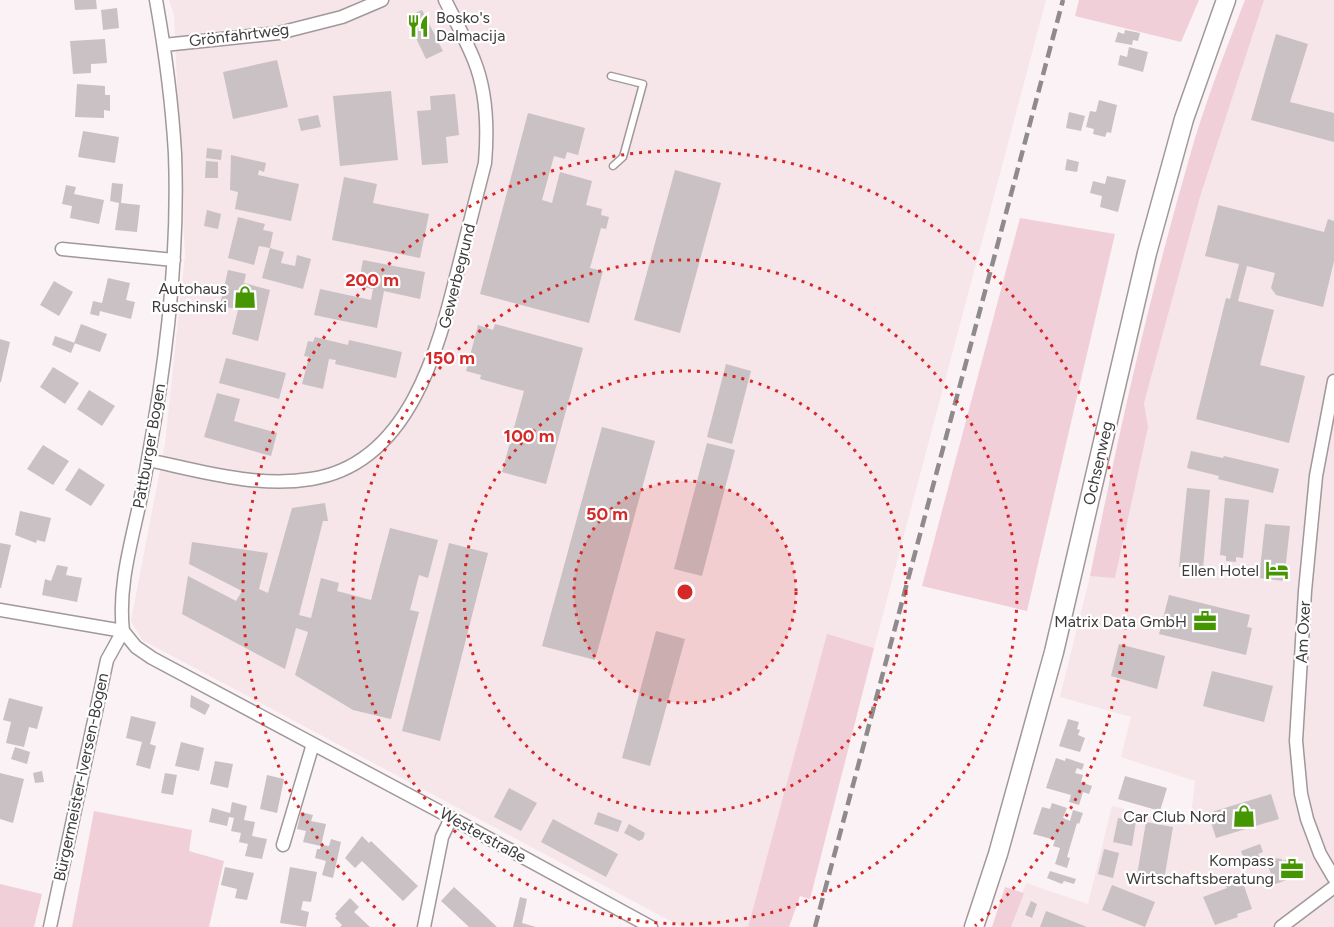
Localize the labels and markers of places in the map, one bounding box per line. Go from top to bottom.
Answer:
place label: Bosko's Dalmacija [436,8,505,45]
restaurant icon: Bosko's Dalmacija [405,13,431,39]
place label: Autohaus Ruschinski [151,279,227,316]
shop icon: Autohaus Ruschinski [232,284,258,310]
hotel icon: Ellen Hotel [1264,557,1290,583]
place label: Ellen Hotel [1181,561,1259,580]
centre of rings [675,582,695,602]
office icon: Matrix Data GmbH [1192,608,1218,634]
place label: Matrix Data GmbH [1054,612,1187,631]
shop icon: Car Club Nord [1231,803,1257,829]
place label: Car Club Nord [1123,807,1226,826]
place label: Kompass Wirtschaftsberatung [1126,851,1274,888]
office icon: Kompass Wirtschaftsberatung [1279,856,1305,882]

